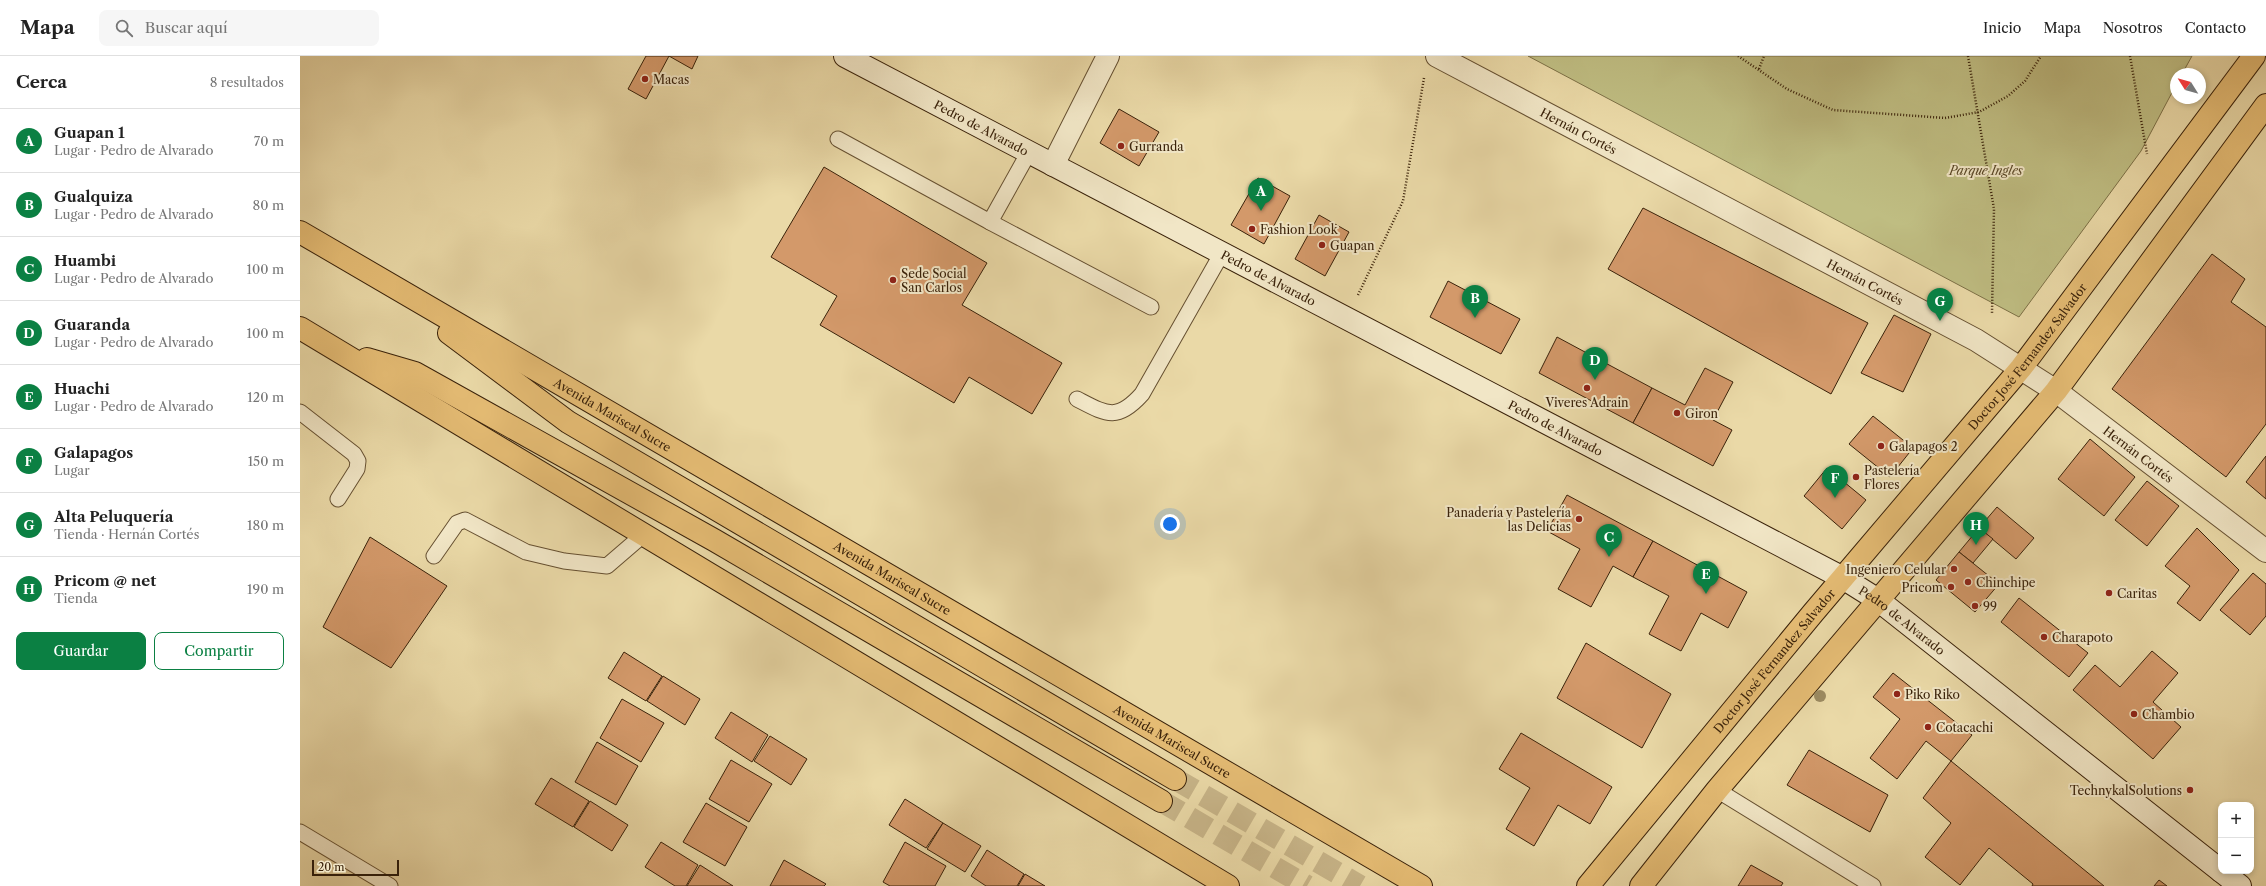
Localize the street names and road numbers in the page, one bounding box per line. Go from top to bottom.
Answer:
street label: Pedro de Alvarado [932,96,1031,158]
street label: Hernán Cortés [1538,104,1619,157]
street label: Pedro de Alvarado [1219,247,1318,308]
street label: Hernán Cortés [1824,255,1906,308]
street label: Doctor José Fernandez Salvador [1964,280,2089,433]
street label: Avenida Mariscal Sucre [550,374,674,455]
street label: Pedro de Alvarado [1506,397,1606,459]
street label: Hernán Cortés [2101,422,2177,485]
street label: Avenida Mariscal Sucre [830,537,954,618]
street label: Pedro de Alvarado [1856,582,1948,658]
street label: Doctor José Fernandez Salvador [1710,586,1838,736]
street label: Avenida Mariscal Sucre [1110,700,1234,781]

